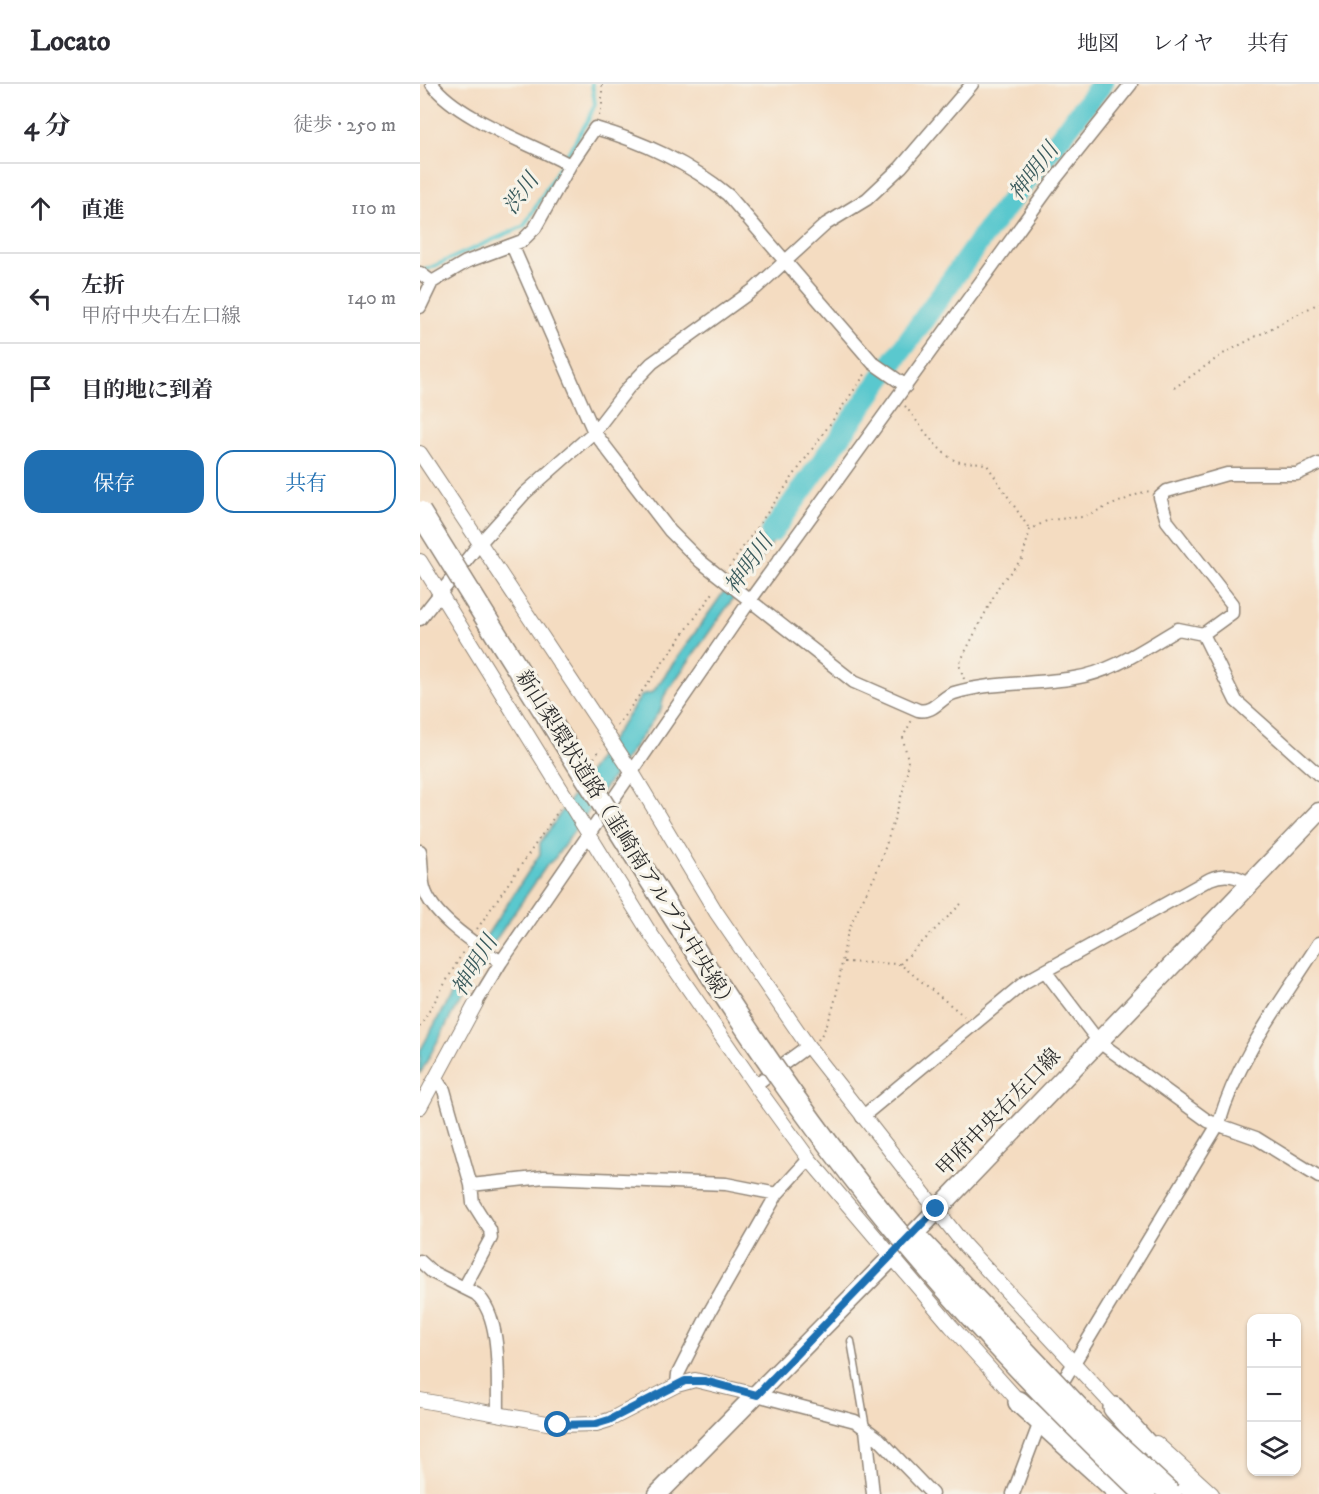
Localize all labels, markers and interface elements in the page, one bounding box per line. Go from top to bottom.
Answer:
text: Locato [30,24,110,59]
text: 地図 [1077,31,1119,57]
text: レイヤ [1152,31,1214,57]
text: 共有 [1247,31,1289,57]
text: 4 分 [24,110,71,143]
text: 徒歩 · 250 m [293,113,396,138]
water label: 神明川 [1003,136,1066,206]
water label: 渋川 [497,167,546,220]
icon: ahead [24,192,57,225]
text: 110 m [351,196,396,221]
text: 直進 [81,197,125,224]
text: 左折 [81,272,125,299]
icon: left [24,282,57,315]
text: 140 m [347,286,396,311]
text: 甲府中央右左口線 [81,304,241,329]
icon: arrive [24,372,57,405]
text: 目的地に到着 [81,377,213,404]
button: 保存 [24,450,204,513]
button: 共有 [216,450,396,513]
water label: 神明川 [719,529,780,600]
street label: 新山梨環状道路（韮崎南アルプス中央線） [510,666,742,1016]
water label: 神明川 [446,929,505,1001]
street label: 甲府中央右左口線 [931,1044,1067,1182]
route end [922,1195,948,1221]
map controls [1247,1314,1301,1476]
button: + [1247,1314,1301,1368]
button: − [1247,1368,1301,1422]
route start [544,1411,570,1437]
button: layers [1247,1422,1301,1476]

